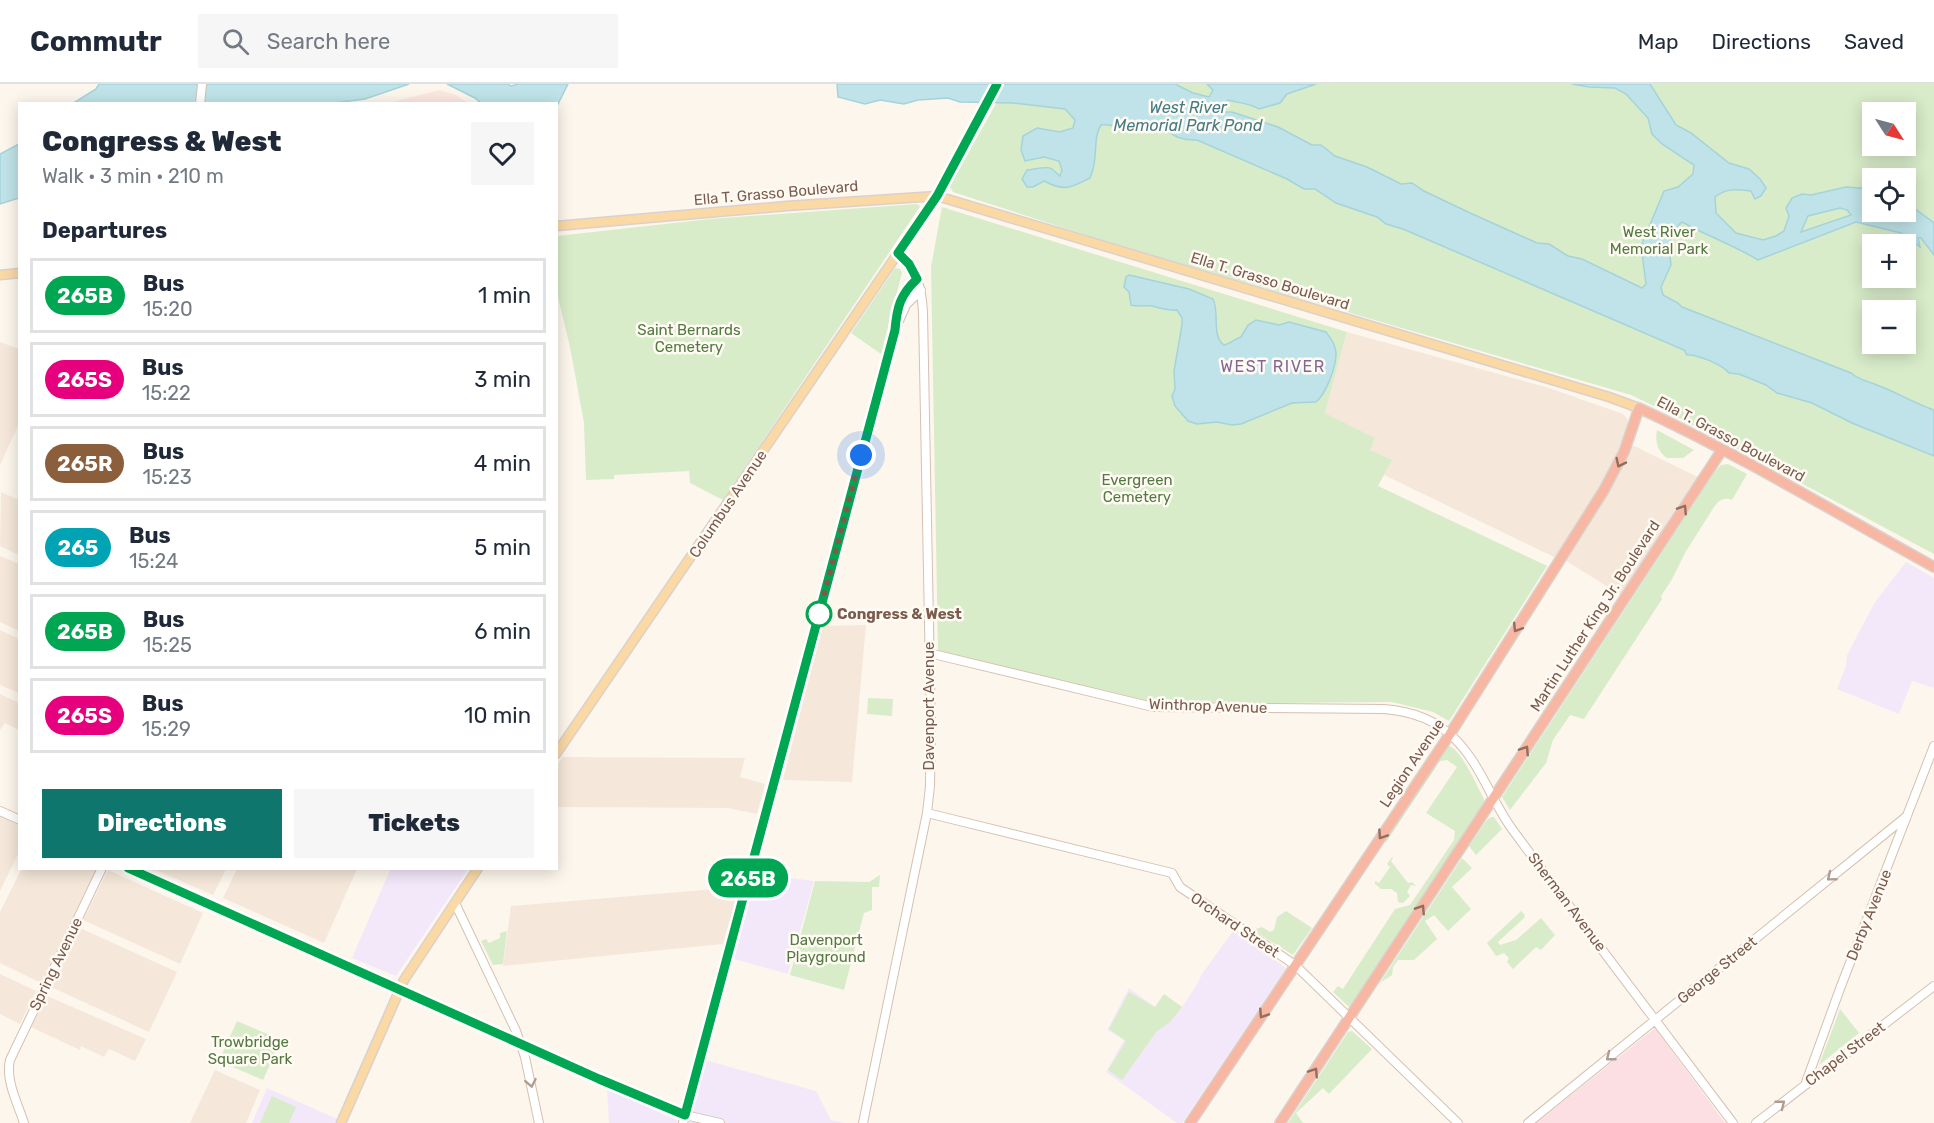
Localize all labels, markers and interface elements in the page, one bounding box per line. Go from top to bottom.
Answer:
search box [198,14,618,68]
text: Commutr [30,25,162,58]
icon: search [219,25,252,58]
text: Search here [267,28,390,55]
text: Map [1638,29,1679,54]
text: Directions [1712,29,1811,54]
text: Saved [1844,29,1904,54]
water label: West River Memorial Park Pond [1114,98,1263,135]
north arrow [1862,102,1916,156]
map controls [1862,102,1916,354]
button: heart [471,122,534,185]
text: Congress & West [42,125,281,158]
text: Walk · 3 min · 210 m [42,164,224,188]
button: locate [1862,168,1916,222]
street label: Ella T. Grasso Boulevard [693,177,859,209]
text: Departures [42,217,167,244]
park label: West River Memorial Park [1610,223,1708,258]
button: + [1862,234,1916,288]
street label: Ella T. Grasso Boulevard [1188,248,1352,314]
text: Bus [143,270,184,297]
text: 1 min [478,282,531,309]
text: 265B [57,283,113,308]
text: 15:20 [143,297,193,321]
button: − [1862,300,1916,354]
park label: Saint Bernards Cemetery [637,321,741,356]
text: Bus [142,354,184,381]
district label: WEST RIVER [1220,357,1326,376]
text: 3 min [474,366,531,393]
text: 265S [57,367,112,392]
text: 15:22 [142,381,191,405]
street label: Ella T. Grasso Boulevard [1654,392,1808,486]
text: Bus [142,438,184,465]
your location [846,440,876,470]
street label: Columbus Avenue [685,447,771,561]
text: 4 min [474,450,531,477]
text: 265R [57,451,112,476]
one-way arrow [1615,456,1627,467]
text: 15:23 [142,465,192,489]
park label: Evergreen Cemetery [1101,471,1173,506]
one-way arrow [1675,505,1687,515]
street label: Martin Luther King Jr. Boulevard [1526,517,1664,715]
text: Bus [129,522,171,549]
text: 5 min [474,534,531,561]
text: 265 [58,535,98,560]
text: 15:24 [129,549,179,573]
marker: Congress & West [806,601,832,627]
place label: Congress & West [837,605,962,623]
text: Bus [143,606,184,633]
text: 6 min [474,618,531,645]
text: 265B [57,619,113,644]
one-way arrow [1514,622,1525,633]
text: 15:25 [143,633,192,657]
street label: Davenport Avenue [920,642,938,770]
text: Bus [142,690,184,717]
street label: Winthrop Avenue [1148,695,1268,717]
text: 10 min [464,702,531,729]
text: 265S [57,703,112,728]
street label: Legion Avenue [1376,715,1448,811]
text: 15:29 [142,717,191,741]
one-way arrow [1518,746,1529,757]
button: Directions [42,789,282,858]
button: Tickets [294,789,534,858]
one-way arrow [1378,829,1390,839]
street label: Sherman Avenue [1524,849,1610,955]
line badge: 265B [706,858,790,898]
text: 265B [720,866,776,891]
street label: Derby Avenue [1843,867,1895,963]
one-way arrow [1827,870,1838,881]
street label: Orchard Street [1187,889,1283,961]
one-way arrow [1414,905,1425,916]
street label: Spring Avenue [26,914,86,1014]
park label: Davenport Playground [786,931,866,966]
street label: George Street [1674,932,1761,1008]
one-way arrow [1258,1008,1270,1018]
street label: Chapel Street [1801,1018,1889,1090]
park label: Trowbridge Square Park [208,1033,292,1068]
one-way arrow [1606,1050,1617,1061]
one-way arrow [1307,1068,1318,1079]
one-way arrow [524,1078,537,1088]
one-way arrow [1774,1101,1785,1112]

